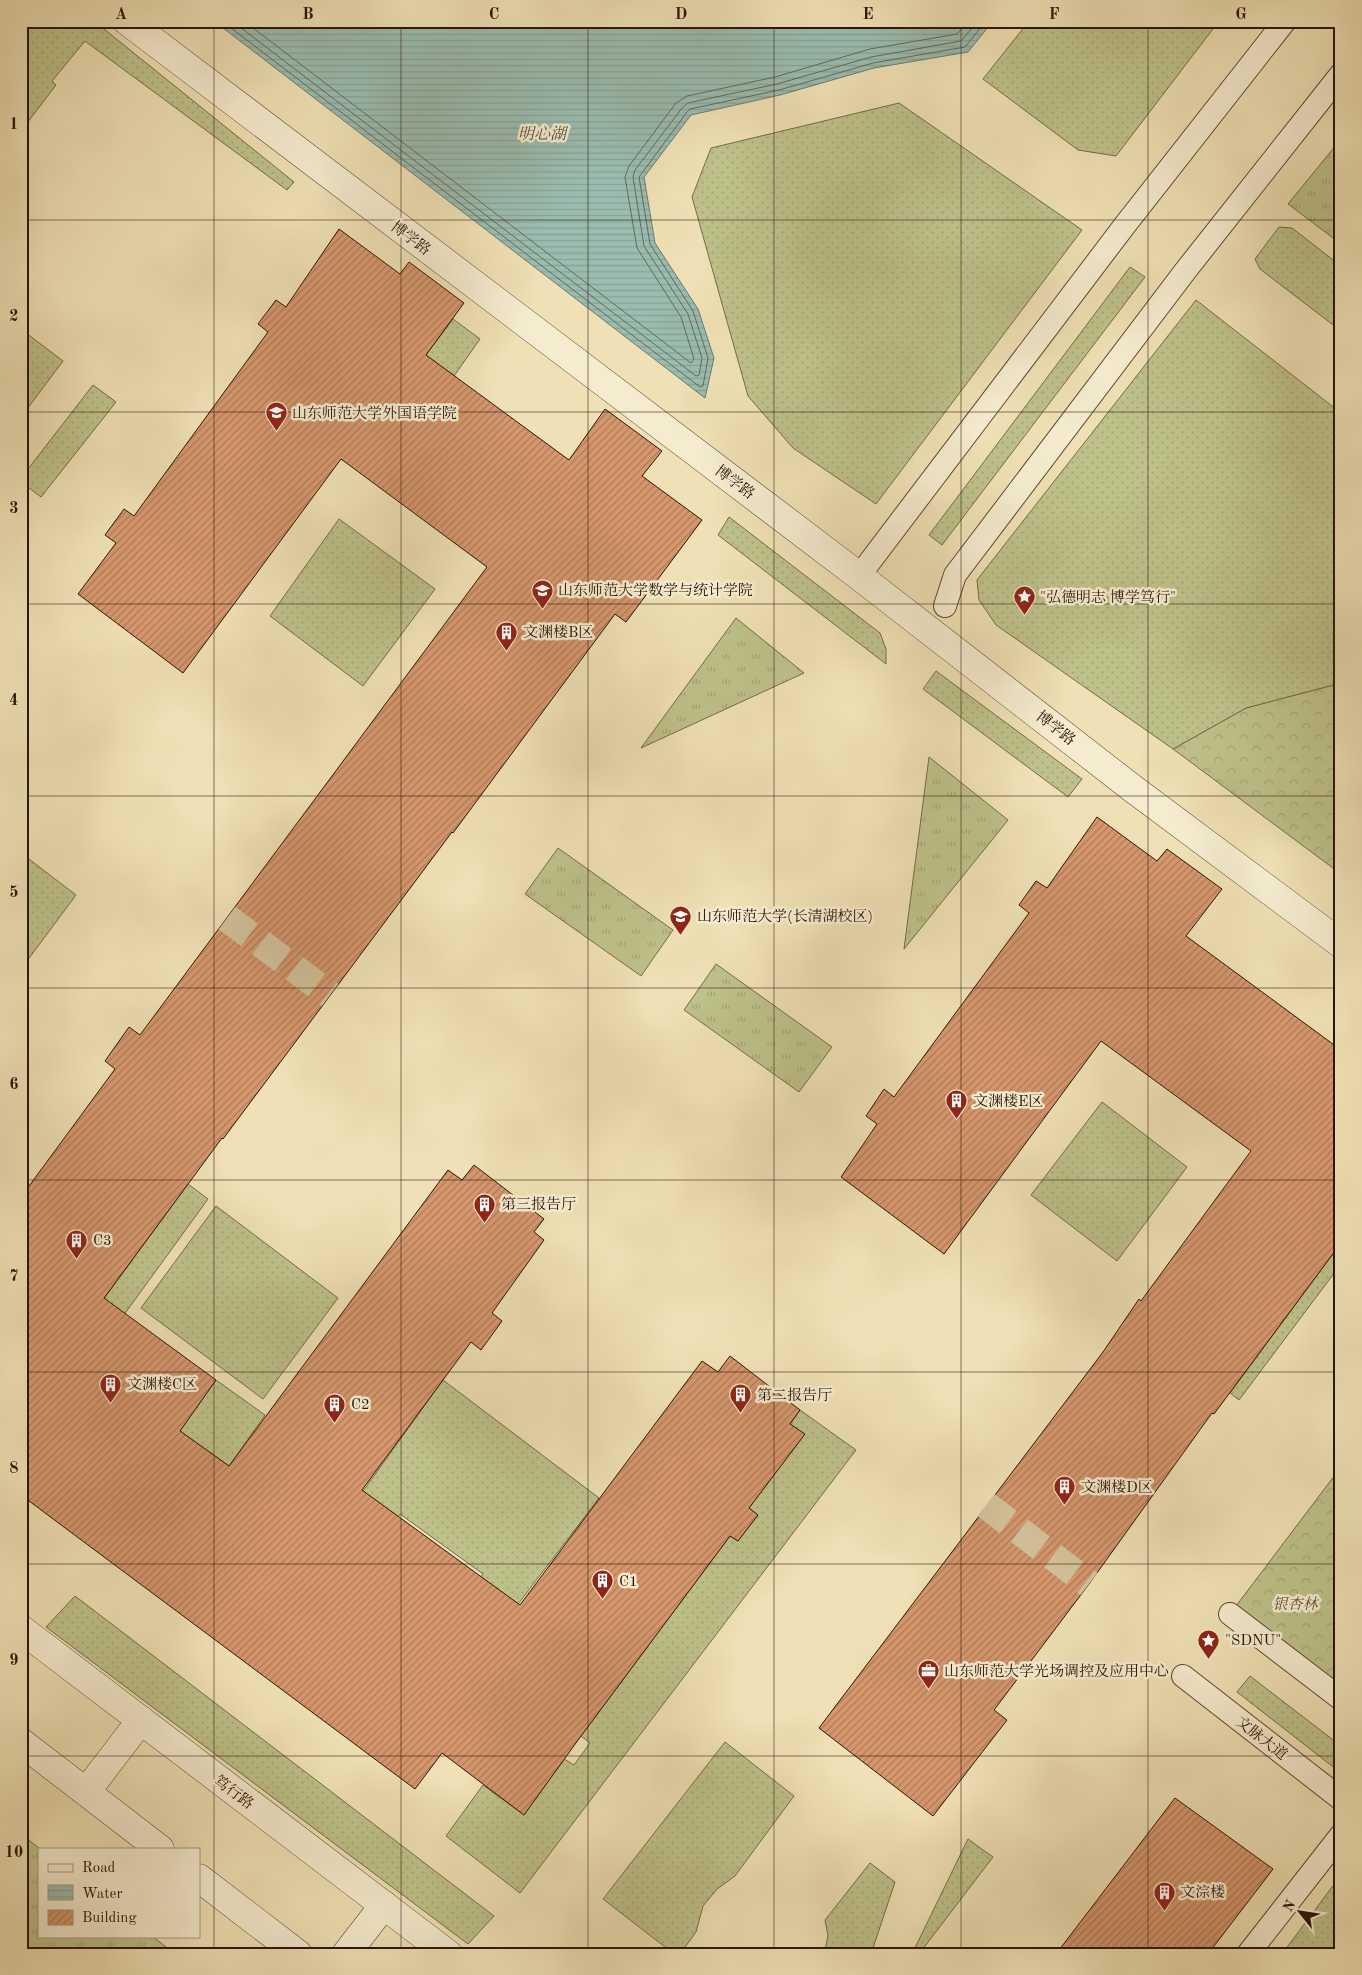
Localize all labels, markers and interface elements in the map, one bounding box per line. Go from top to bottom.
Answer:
text: A [115,7,127,23]
text: B [302,7,314,23]
text: C [489,7,499,23]
text: D [675,7,687,23]
text: E [862,7,874,23]
text: F [1049,7,1060,23]
text: G [1235,7,1247,23]
text: 1 [9,117,19,133]
water label: 明心湖 [518,125,569,143]
street label: 博学路 [388,218,434,259]
text: 2 [9,309,19,325]
school or university icon: 山东师范大学外国语学院 [264,401,288,432]
place label: 山东师范大学外国语学院 [292,405,457,422]
street label: 博学路 [712,462,758,503]
text: 3 [9,501,19,517]
school or university icon: 山东师范大学数学与统计学院 [530,578,554,609]
place label: 山东师范大学数学与统计学院 [558,582,753,599]
place icon: "弘德明志 博学笃行" [1012,585,1036,616]
place label: "弘德明志 博学笃行" [1040,589,1176,606]
building icon: 文渊楼B区 [495,620,519,651]
place label: 文渊楼B区 [523,624,593,641]
text: 4 [9,693,19,709]
street label: 博学路 [1033,708,1079,749]
text: 5 [9,885,19,901]
school or university icon: 山东师范大学(长清湖校区) [669,904,693,935]
place label: 山东师范大学(长清湖校区) [697,908,873,925]
text: 6 [9,1077,19,1093]
building icon: 文渊楼E区 [945,1089,969,1120]
place label: 文渊楼E区 [973,1093,1043,1110]
building icon: 第三报告厅 [473,1192,497,1223]
place label: 第三报告厅 [501,1196,576,1213]
building icon: C3 [65,1228,89,1259]
place label: C3 [93,1234,112,1249]
text: 7 [9,1269,19,1285]
building icon: 文渊楼C区 [99,1372,123,1403]
place label: 文渊楼C区 [127,1376,197,1393]
building icon: 第二报告厅 [729,1383,753,1414]
place label: 第二报告厅 [757,1387,832,1404]
building icon: C2 [323,1392,347,1423]
place label: C2 [351,1398,370,1413]
text: 8 [9,1461,19,1477]
building icon: 文渊楼D区 [1053,1475,1077,1506]
place label: 文渊楼D区 [1081,1479,1153,1496]
building icon: C1 [591,1569,615,1600]
place label: C1 [619,1575,638,1590]
park label: 银杏林 [1272,1596,1319,1613]
place icon: "SDNU" [1197,1628,1221,1659]
place label: "SDNU" [1225,1634,1281,1649]
text: 9 [9,1653,19,1669]
office icon: 山东师范大学光场调控及应用中心 [916,1659,940,1690]
place label: 山东师范大学光场调控及应用中心 [944,1663,1169,1680]
street label: 文脉大道 [1233,1713,1291,1764]
street label: 笃行路 [211,1772,257,1813]
text: 10 [5,1845,23,1861]
legend [38,1848,200,1938]
text: Road [82,1861,116,1876]
building icon: 文淙楼 [1152,1880,1176,1911]
place label: 文淙楼 [1180,1884,1225,1901]
text: Water [82,1887,123,1902]
north arrow [1274,1888,1324,1938]
text: N [1281,1898,1298,1914]
text: Building [82,1911,137,1926]

